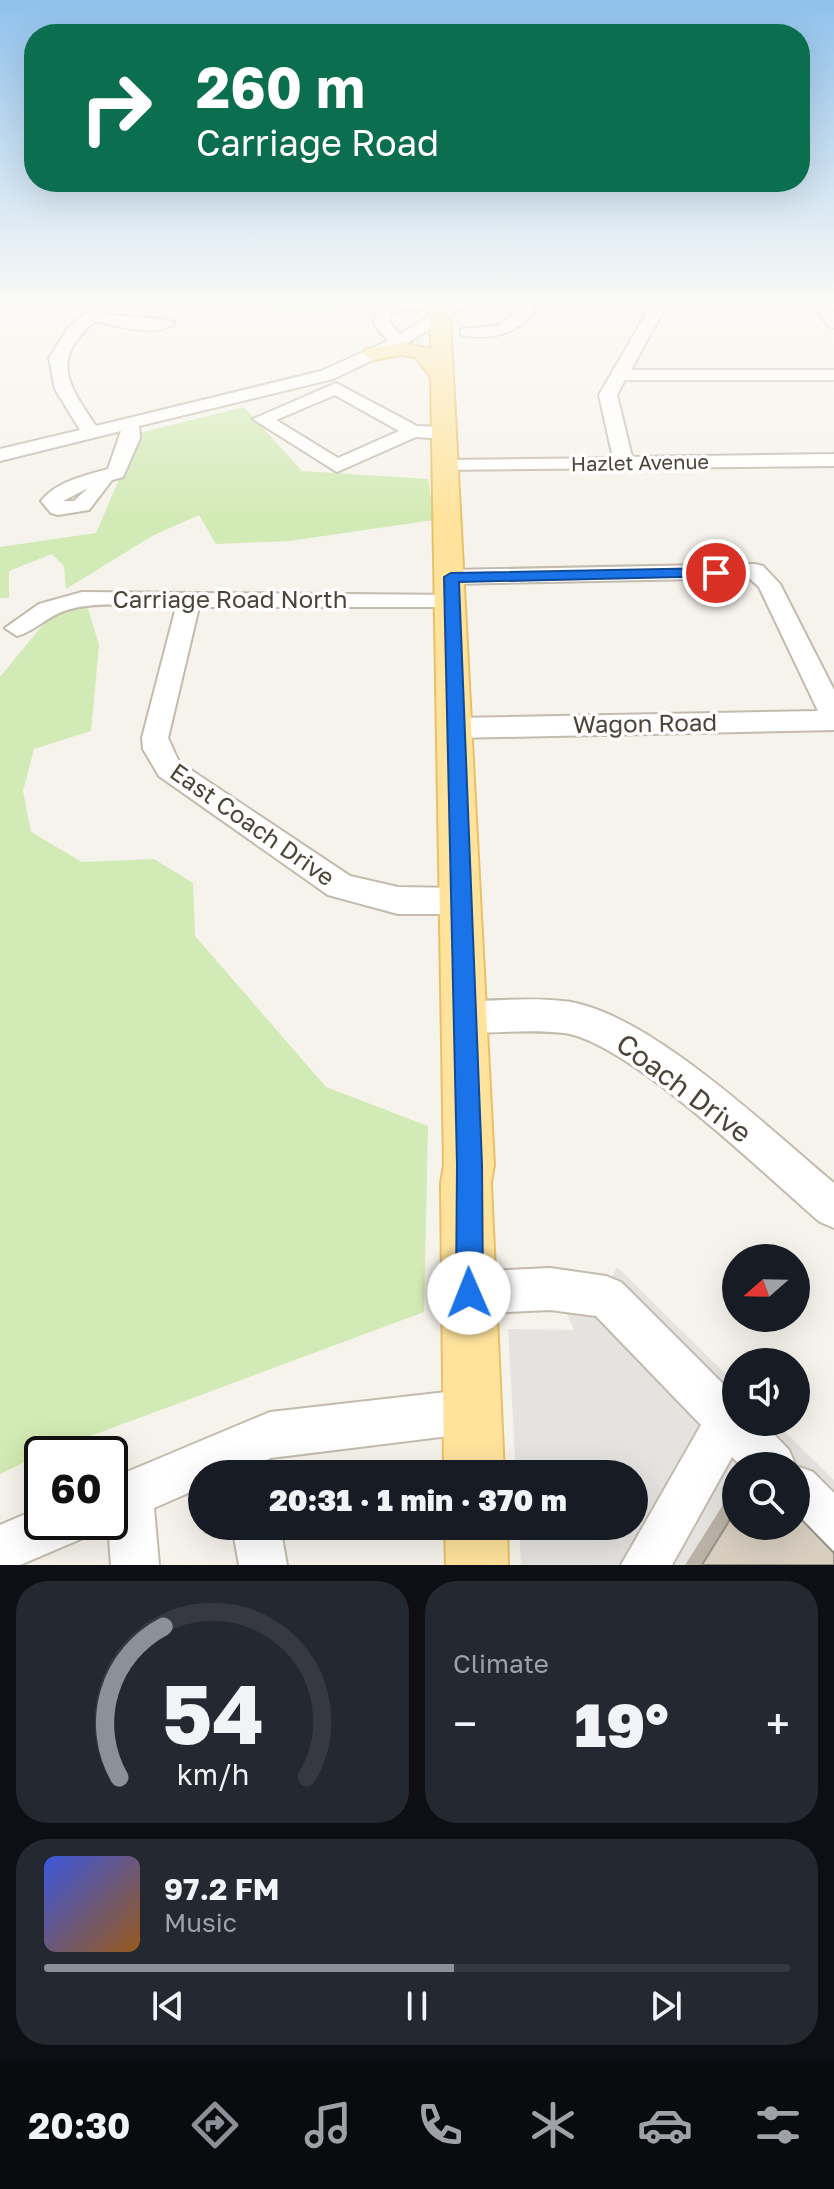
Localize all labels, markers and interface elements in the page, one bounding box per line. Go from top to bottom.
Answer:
text: 260 m [196,53,365,120]
icon: right [64,56,168,160]
text: Carriage Road [196,121,439,164]
street label: Hazlet Avenue [571,449,709,475]
pin [682,539,750,607]
icon: arrive [694,551,738,595]
street label: Carriage Road North [113,584,347,613]
street label: Wagon Road [573,707,717,738]
street label: East Coach Drive [165,756,341,891]
street label: Coach Drive [610,1026,758,1149]
north arrow [722,1244,810,1332]
map controls [722,1244,810,1540]
position arrow [427,1251,511,1335]
button: sound [722,1348,810,1436]
speed limit sign: 60 [24,1436,128,1540]
button: search [722,1452,810,1540]
text: 20:31 · 1 min · 370 m [269,1482,567,1518]
text: Climate [453,1648,549,1679]
text: 54 [161,1662,264,1762]
text: 19° [574,1688,669,1760]
text: − [453,1697,477,1750]
text: + [766,1697,790,1750]
text: km/h [176,1757,249,1791]
text: 97.2 FM [164,1871,279,1907]
text: Music [164,1907,237,1938]
icon: previous [146,1984,190,2028]
icon: pause [395,1984,439,2028]
icon: next [644,1984,688,2028]
icon: directions [187,2097,243,2153]
icon: music [300,2097,356,2153]
icon: phone [412,2097,468,2153]
icon: climate [525,2097,581,2153]
icon: car [637,2097,693,2153]
icon: filters [750,2097,806,2153]
text: 20:30 [28,2104,131,2147]

